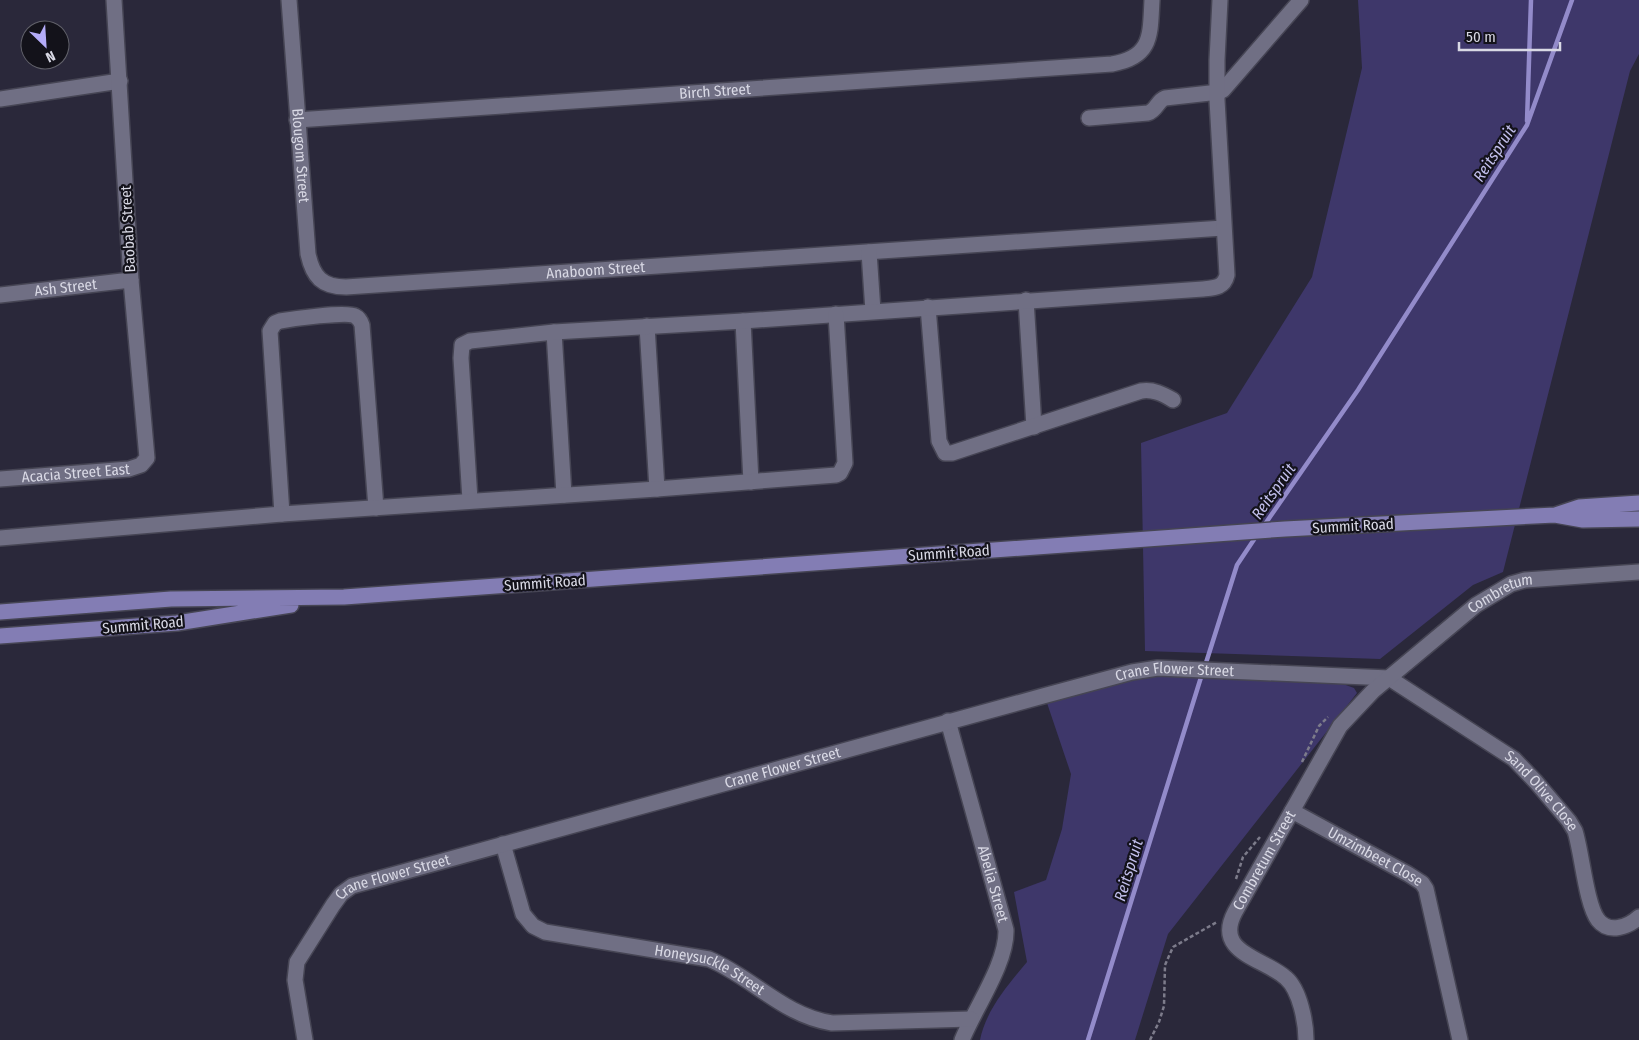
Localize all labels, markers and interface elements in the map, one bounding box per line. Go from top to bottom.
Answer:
north arrow [20,20,70,70]
scale bar [1459,20,1560,52]
text: 50 m [1466,28,1496,46]
text: N [43,47,58,66]
street label: Birch Street [679,80,751,103]
street label: Blougom Street [288,108,313,203]
water label: Reitspruit [1469,121,1520,185]
street label: Baobab Street [117,185,139,273]
street label: Anaboom Street [546,258,646,283]
street label: Ash Street [33,275,98,300]
water label: Reitspruit [1247,459,1300,523]
street label: Acacia Street East [21,460,131,486]
street label: Summit Road [1312,515,1394,537]
street label: Summit Road [908,541,990,565]
street label: Combretum [1464,570,1533,617]
street label: Summit Road [504,571,586,595]
street label: Summit Road [102,612,184,638]
street label: Crane Flower Street [1113,659,1235,685]
street label: Crane Flower Street [722,743,843,792]
street label: Sand Olive Close [1502,747,1582,834]
street label: Combretum Street [1229,807,1300,913]
street label: Umzimbeet Close [1325,823,1426,890]
water label: Reitspruit [1110,836,1147,903]
street label: Abelia Street [974,843,1012,924]
street label: Crane Flower Street [331,850,452,903]
street label: Honeysuckle Street [653,941,768,999]

